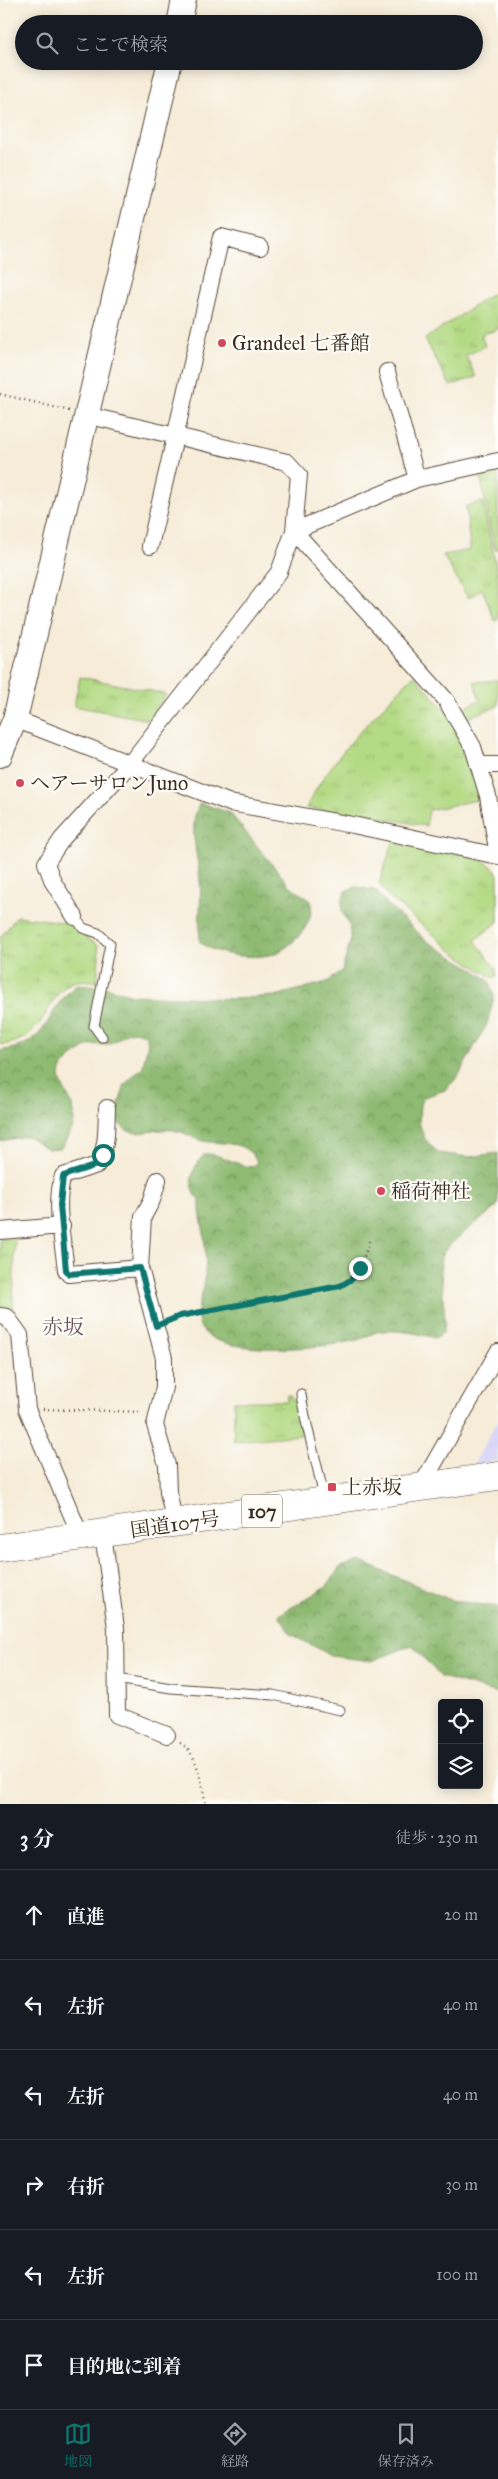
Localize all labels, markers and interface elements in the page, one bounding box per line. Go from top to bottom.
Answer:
search box [15,15,483,70]
icon: search [33,29,61,57]
text: ここで検索 [73,33,168,56]
place label: Grandeel 七番館 [232,331,370,355]
marker: Grandeel 七番館 [216,337,228,349]
place label: ヘアーサロンJuno [30,771,188,796]
marker: ヘアーサロンJuno [14,777,26,789]
route start [92,1144,115,1167]
place label: 稲荷神社 [391,1179,471,1203]
marker: 稲荷神社 [375,1185,387,1197]
route end [349,1257,372,1280]
district label: 赤坂 [42,1314,84,1340]
place label: 上赤坂 [342,1475,402,1499]
marker: 上赤坂 [326,1481,338,1493]
road number: 107 [242,1494,282,1528]
street label: 国道107号 [129,1506,221,1542]
map controls [438,1699,483,1789]
button: locate [438,1699,483,1744]
button: layers [438,1744,483,1789]
text: 3 分 [20,1826,54,1852]
text: 徒歩 · 230 m [395,1828,478,1847]
icon: ahead [20,1901,48,1929]
text: 直進 [67,1905,105,1928]
text: 20 m [444,1905,478,1924]
icon: left [20,1991,48,2019]
text: 左折 [67,1995,105,2018]
text: 40 m [443,1995,478,2014]
icon: left [20,2081,48,2109]
text: 左折 [67,2085,105,2108]
text: 40 m [443,2085,478,2104]
icon: right [20,2171,48,2199]
text: 右折 [67,2175,105,2198]
text: 30 m [445,2175,478,2194]
icon: left [20,2261,48,2289]
text: 左折 [67,2265,105,2288]
text: 100 m [436,2265,478,2284]
icon: arrive [20,2351,48,2379]
text: 目的地に到着 [67,2355,181,2378]
tab: 地図 [64,2420,92,2470]
tab: 経路 [221,2420,249,2470]
tab: 保存済み [378,2420,434,2470]

